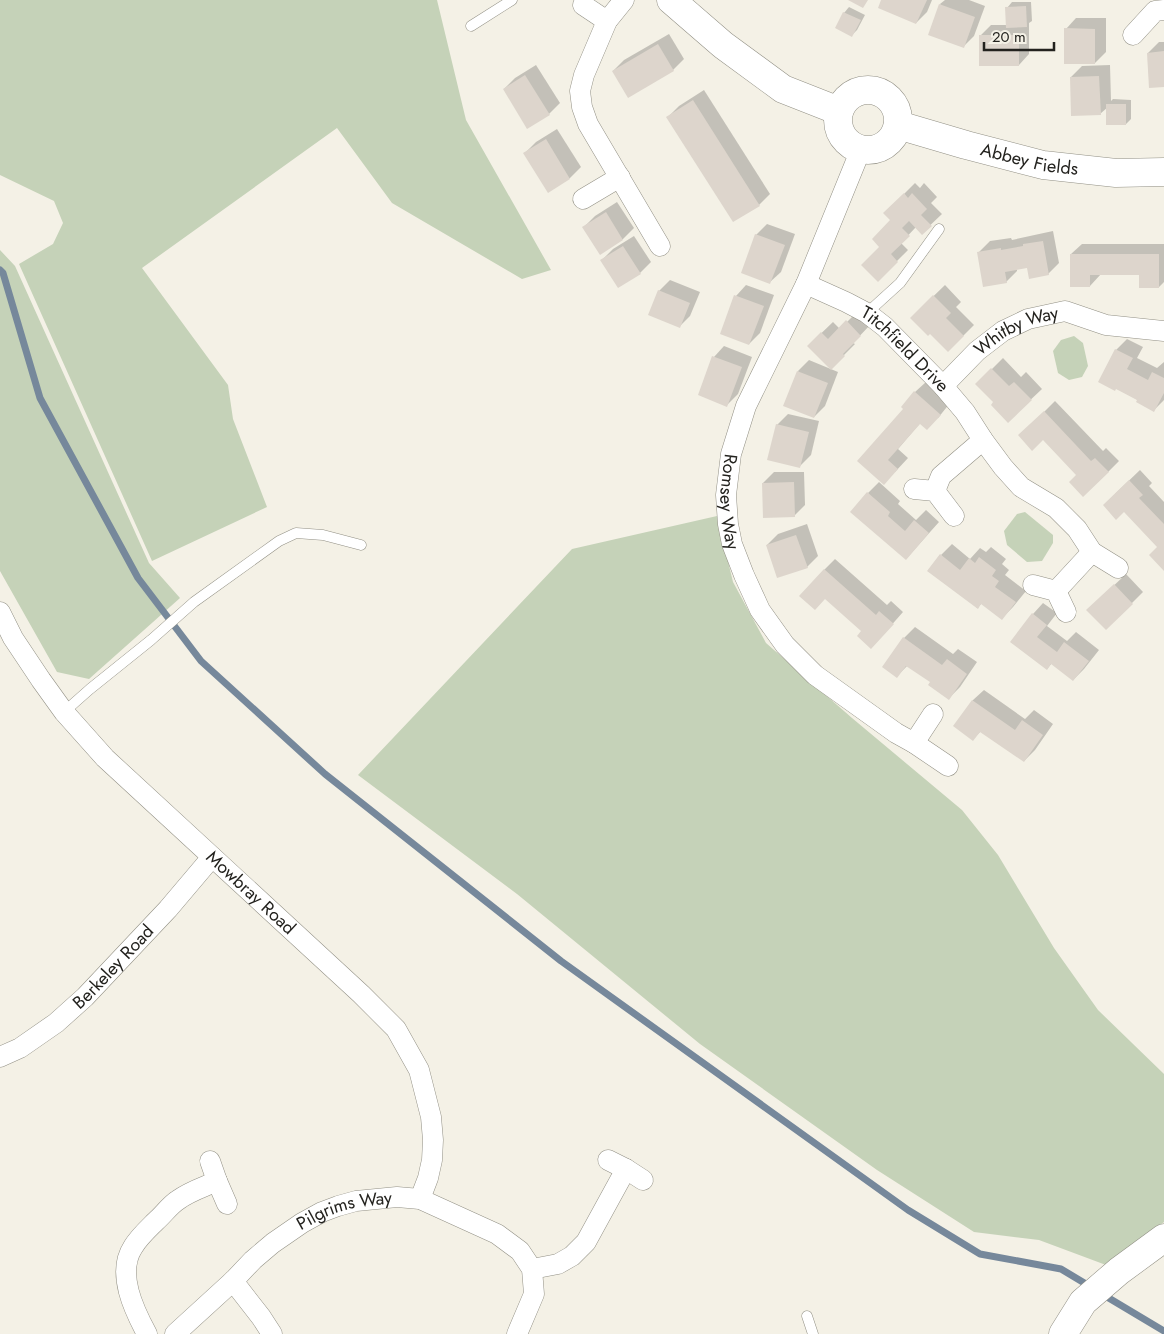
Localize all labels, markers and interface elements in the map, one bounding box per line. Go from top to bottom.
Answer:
scale bar [984,20,1054,52]
text: 20 m [992,26,1026,48]
street label: Abbey Fields [978,136,1079,182]
street label: Titchfield Drive [857,299,955,398]
street label: Whitby Way [968,300,1061,362]
street label: Romsey Way [713,452,746,554]
street label: Mowbray Road [200,844,301,941]
street label: Berkeley Road [67,919,160,1015]
street label: Pilgrims Way [292,1185,393,1237]

